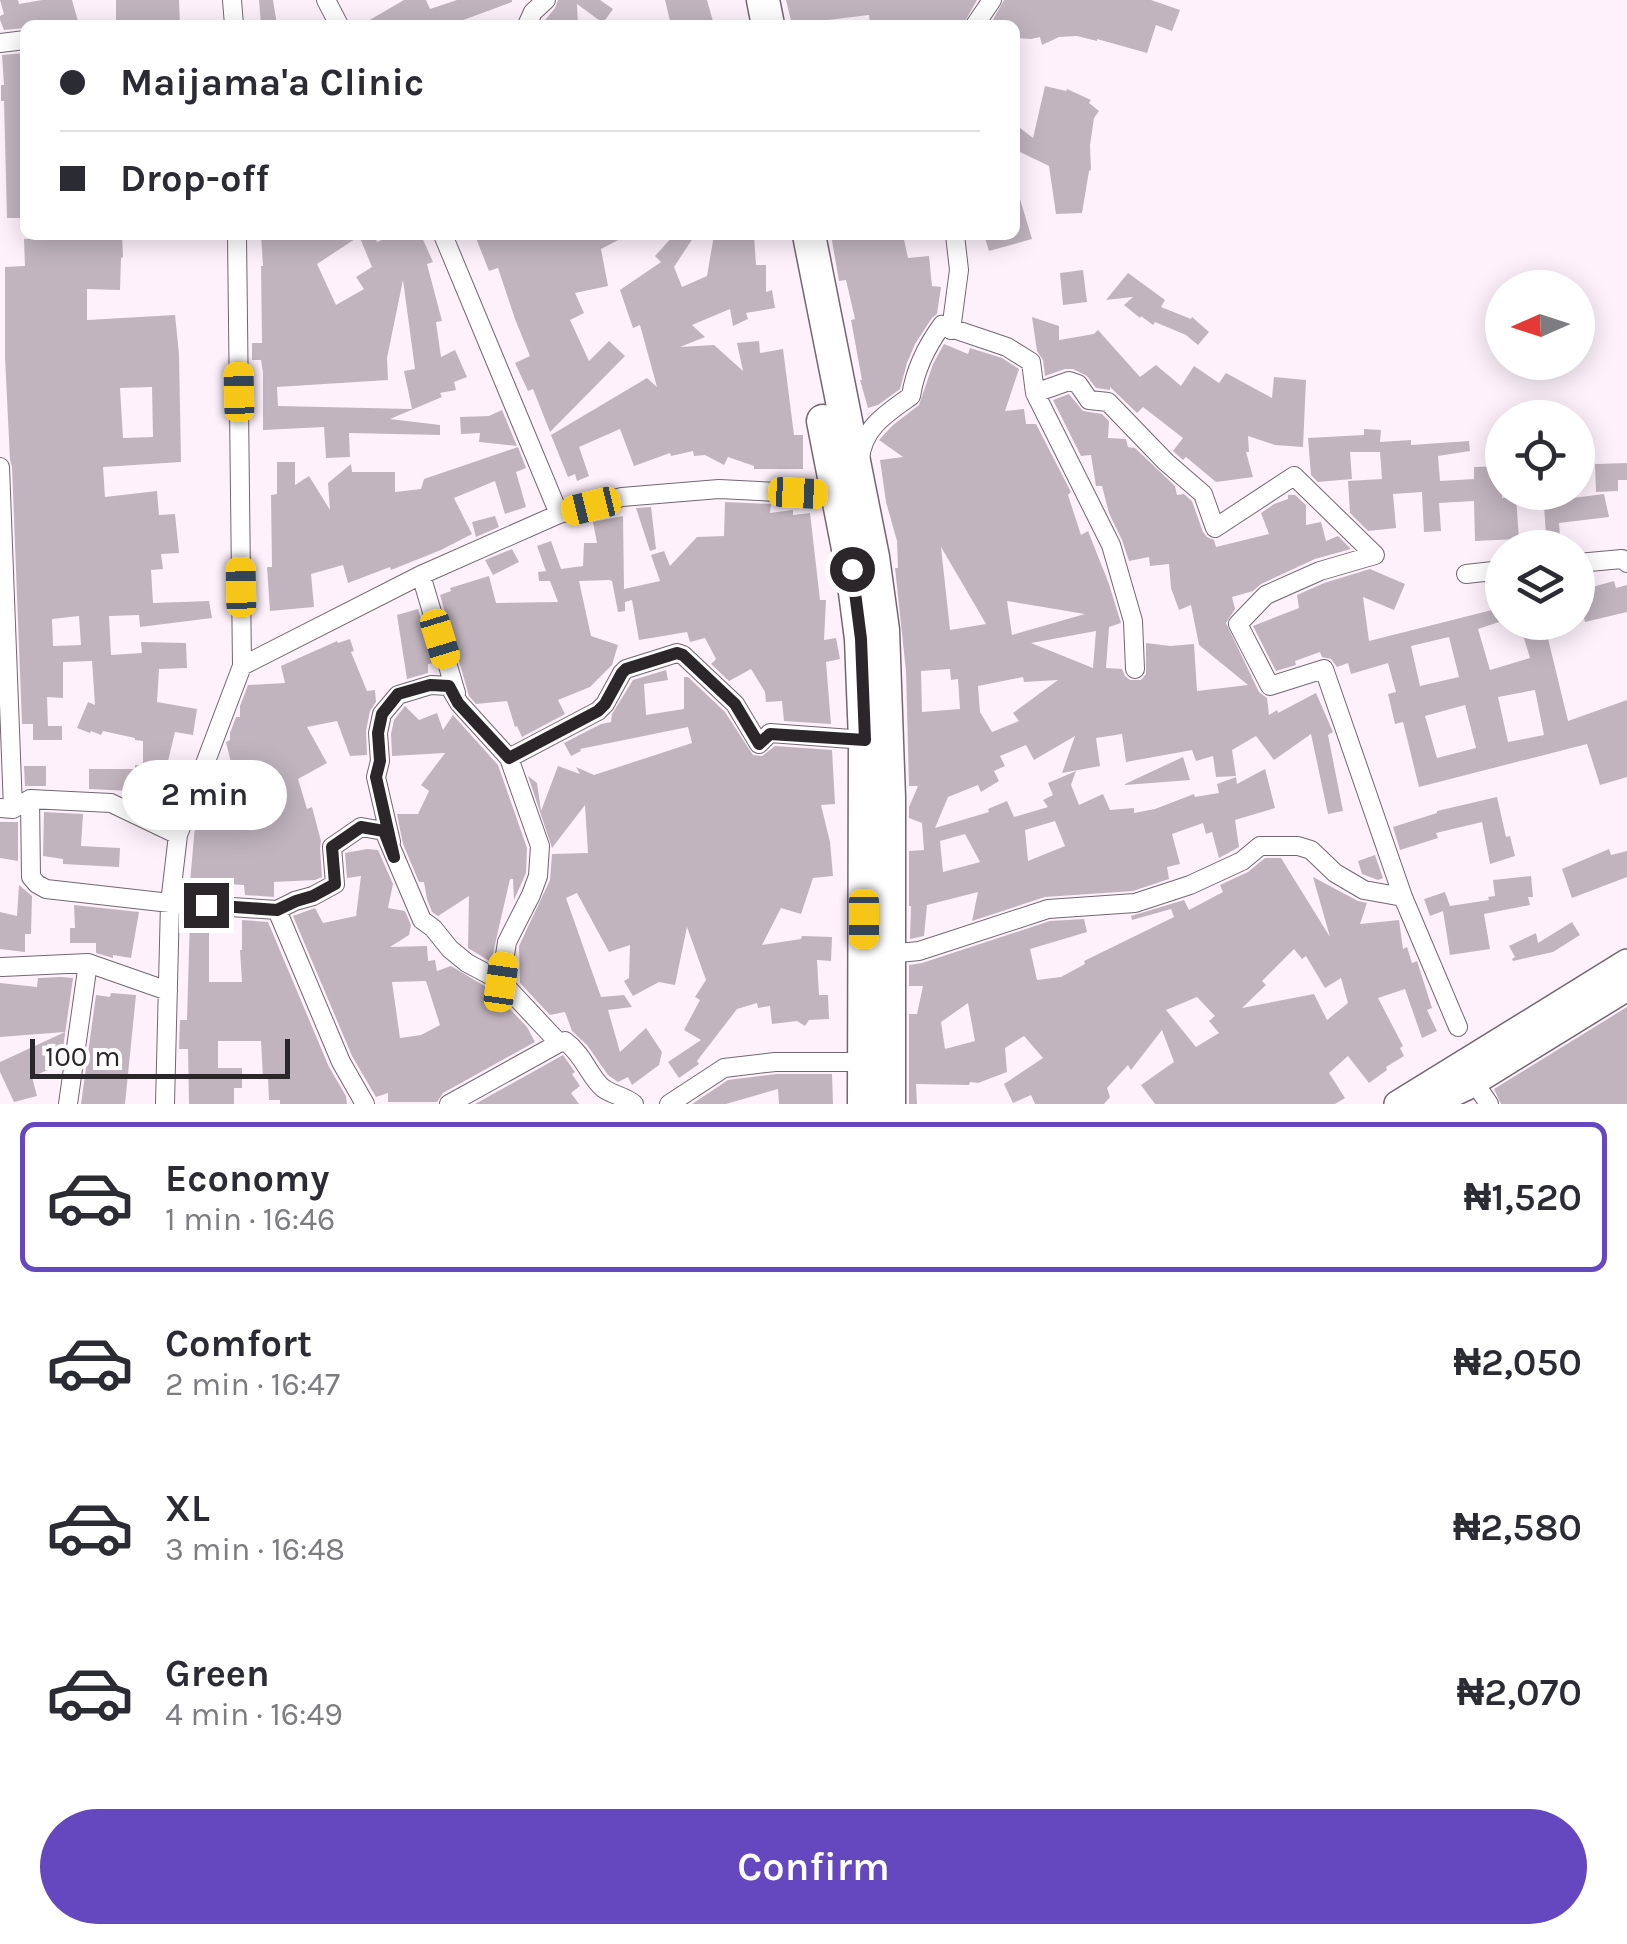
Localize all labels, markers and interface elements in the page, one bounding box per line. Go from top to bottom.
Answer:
text: Maijama'a Clinic [120,60,424,105]
text: Drop-off [120,156,269,201]
north arrow [1485,270,1595,380]
map controls [1485,270,1595,640]
car [223,362,255,422]
button: locate [1485,400,1595,510]
car [767,476,829,510]
car [558,484,624,528]
button: layers [1485,530,1595,640]
route start [830,547,875,592]
car [225,557,257,617]
car [417,606,463,672]
callout: 2 min [124,760,288,830]
text: 2 min [161,776,248,813]
route end [184,883,229,928]
car [849,889,879,949]
car [482,950,520,1014]
scale bar [30,1034,290,1078]
text: 100 m [45,1040,120,1073]
icon: car [45,1152,135,1242]
text: Economy [165,1156,329,1201]
text: ₦1,520 [1464,1175,1582,1220]
text: 1 min · 16:46 [165,1201,335,1238]
icon: car [45,1317,135,1407]
text: Comfort [165,1321,312,1366]
text: ₦2,050 [1453,1340,1582,1385]
text: 2 min · 16:47 [165,1366,340,1403]
icon: car [45,1482,135,1572]
text: XL [165,1486,210,1531]
text: ₦2,580 [1453,1505,1582,1550]
text: 3 min · 16:48 [165,1531,345,1568]
icon: car [45,1647,135,1737]
text: Green [165,1651,270,1696]
text: ₦2,070 [1457,1670,1582,1715]
text: 4 min · 16:49 [165,1696,343,1733]
button: Confirm [40,1809,1587,1924]

